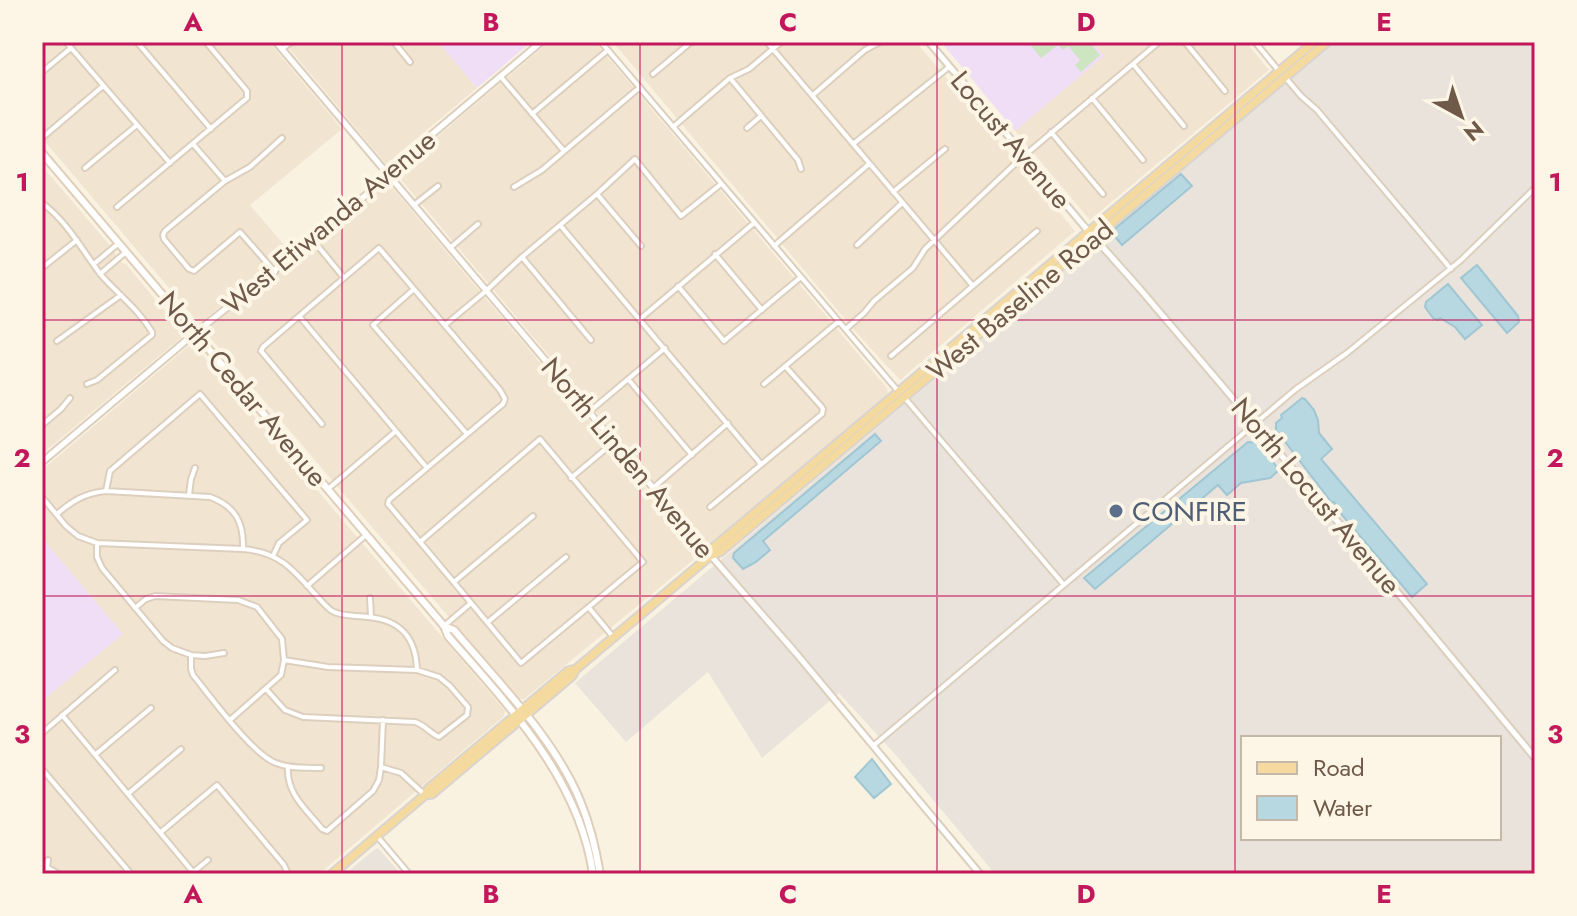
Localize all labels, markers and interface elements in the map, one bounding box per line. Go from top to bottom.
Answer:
text: A [182,3,203,41]
text: B [482,3,500,41]
text: C [779,3,797,41]
text: D [1076,3,1096,41]
text: E [1376,3,1392,41]
street label: Locust Avenue [941,62,1081,218]
north arrow [1421,76,1501,156]
text: N [1457,113,1491,149]
street label: West Etiwanda Avenue [213,120,445,324]
text: 1 [15,163,29,201]
text: 1 [1548,163,1562,201]
street label: West Baseline Road [918,209,1122,391]
street label: North Cedar Avenue [149,282,337,496]
street label: North Linden Avenue [531,348,725,568]
street label: North Locust Avenue [1221,389,1411,603]
text: 2 [13,439,31,477]
text: 2 [1546,439,1564,477]
place label: CONFIRE [1132,491,1247,532]
marker: CONFIRE [1107,502,1125,520]
text: 3 [14,715,30,753]
text: 3 [1547,715,1563,753]
legend [1241,736,1501,840]
text: Road [1313,750,1365,785]
text: Water [1313,790,1373,825]
text: A [182,875,203,913]
text: B [482,875,500,913]
text: C [779,875,797,913]
text: D [1076,875,1096,913]
text: E [1376,875,1392,913]

